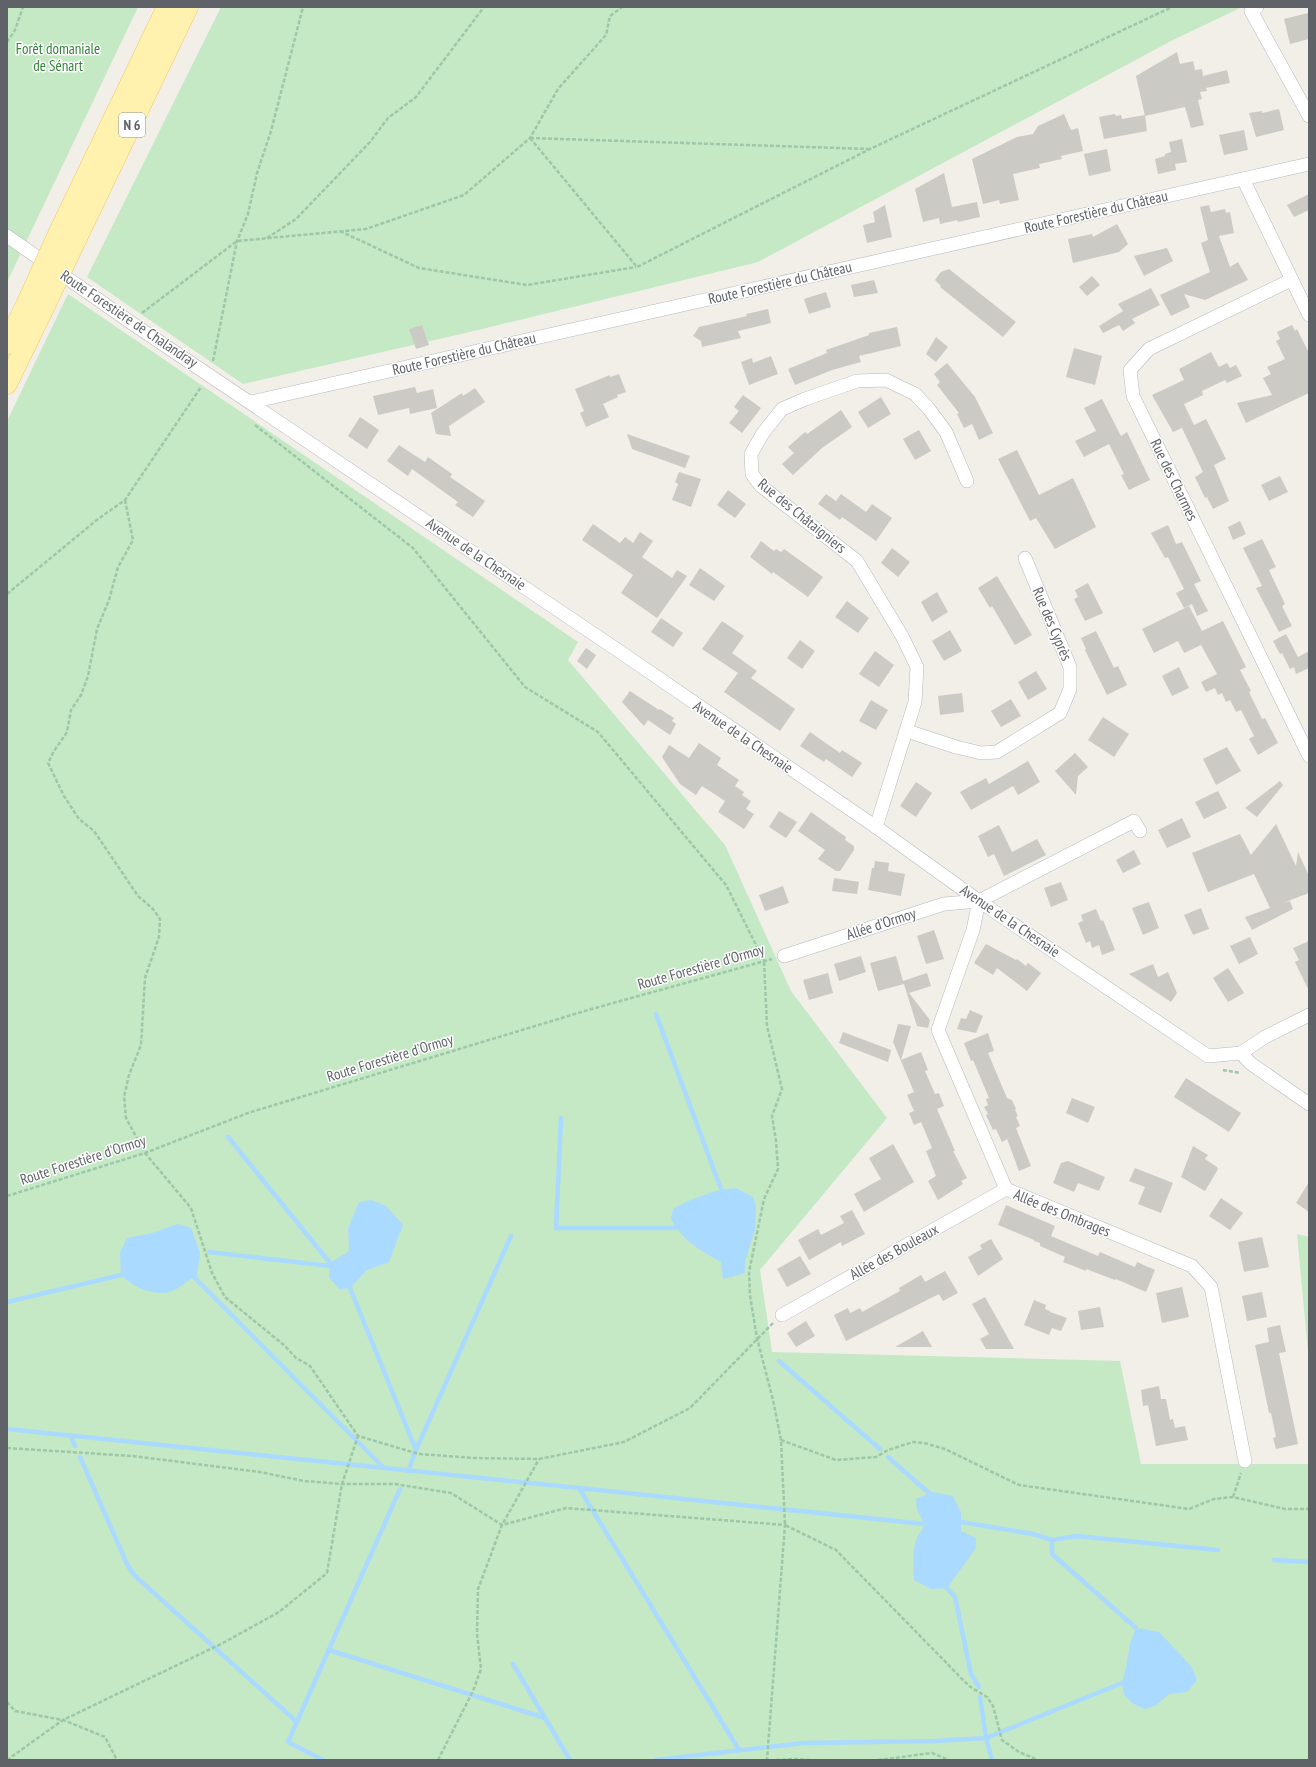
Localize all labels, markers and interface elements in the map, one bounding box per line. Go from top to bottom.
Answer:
park label: Forêt domaniale de Sénart [16,39,100,75]
road number: N 6 [119,113,145,137]
street label: Route Forestière du Château [1022,186,1169,237]
street label: Route Forestière du Château [706,257,853,308]
street label: Route Forestière de Chalandray [57,265,202,372]
street label: Route Forestière du Château [390,328,537,379]
street label: Rue des Charmes [1146,436,1202,524]
street label: Rue des Châtaigniers [754,474,850,557]
street label: Avenue de la Chesnaie [423,513,530,594]
street label: Rue des Cyprès [1028,584,1076,663]
street label: Avenue de la Chesnaie [690,696,797,777]
street label: Avenue de la Chesnaie [957,880,1064,961]
street label: Allée d'Ormoy [844,903,919,944]
street label: Route Forestière d'Ormoy [635,939,767,994]
street label: Route Forestière d'Ormoy [324,1029,456,1086]
street label: Route Forestière d'Ormoy [18,1130,148,1189]
street label: Allée des Ombrages [1011,1184,1113,1241]
street label: Allée des Bouleaux [846,1219,942,1284]

